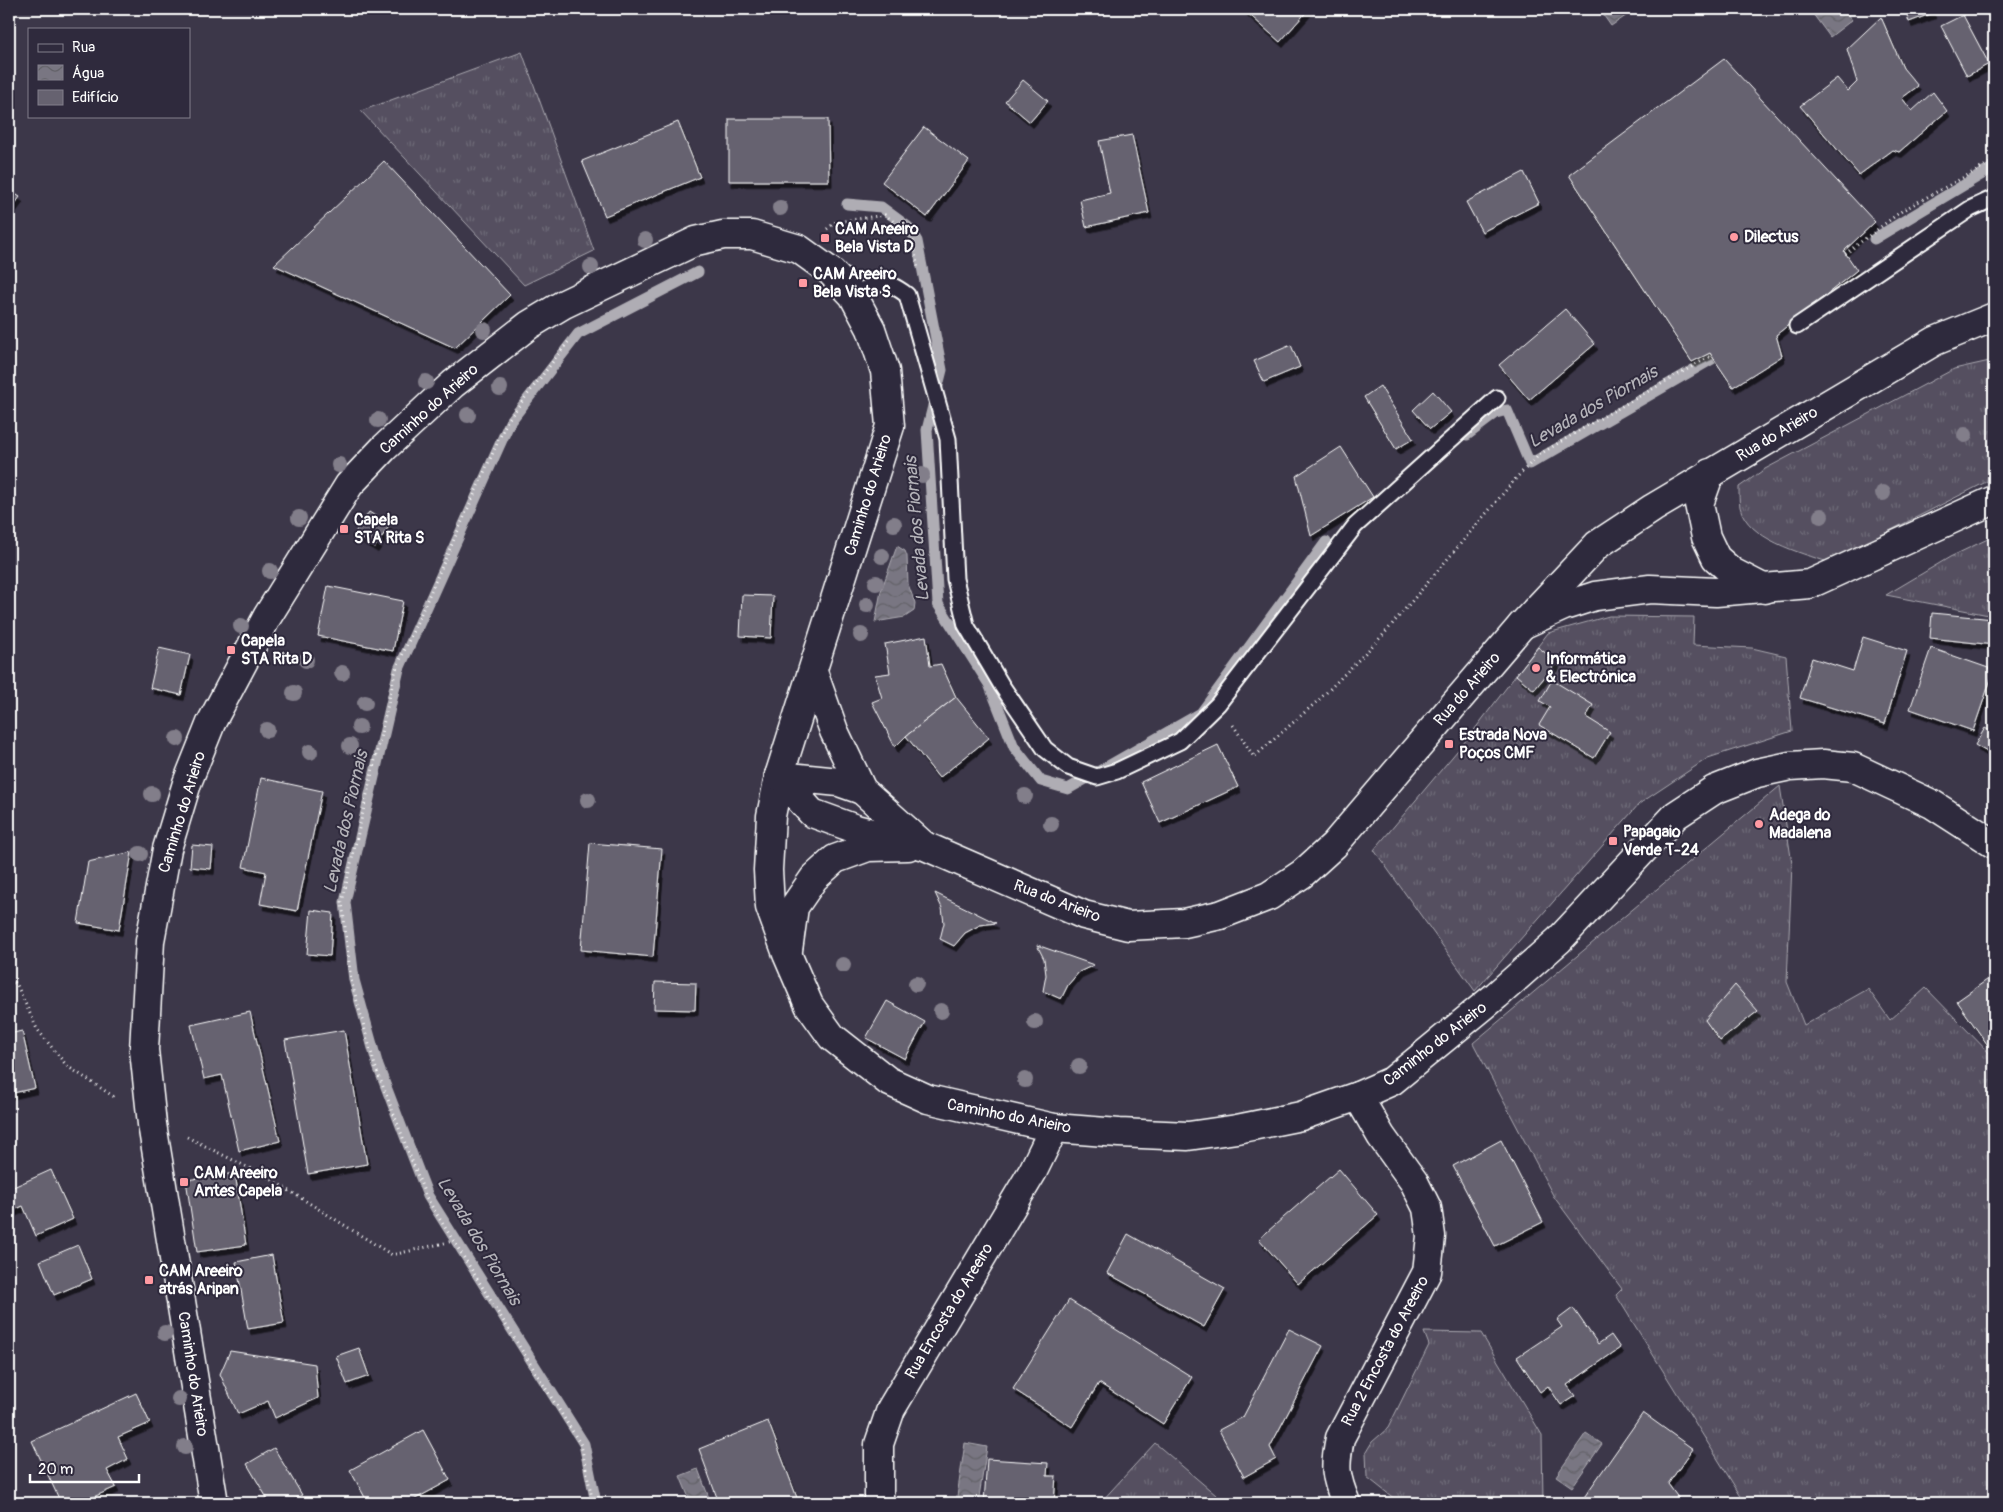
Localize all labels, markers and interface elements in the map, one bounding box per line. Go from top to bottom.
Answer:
legend [28,28,190,118]
text: Rua [72,38,95,57]
text: Água [72,64,104,83]
text: Edifício [72,88,118,107]
place label: CAM Areeiro Bela Vista D [835,219,919,257]
place label: Dilectus [1744,227,1799,247]
marker: Dilectus [1728,231,1740,243]
marker: CAM Areeiro Bela Vista D [819,232,831,244]
place label: CAM Areeiro Bela Vista S [813,264,897,302]
marker: CAM Areeiro Bela Vista S [797,277,809,289]
street label: Caminho do Arieiro [375,359,483,459]
water label: Levada dos Piornais [1524,360,1664,453]
street label: Rua do Arieiro [1733,402,1822,466]
street label: Caminho do Arieiro [840,431,896,558]
water label: Levada dos Piornais [899,453,935,603]
place label: Capela STA Rita S [354,510,424,548]
marker: Capela STA Rita S [338,523,350,535]
place label: Capela STA Rita D [241,631,312,669]
marker: Capela STA Rita D [225,644,237,656]
street label: Rua do Arieiro [1429,648,1505,730]
place label: Informática & Electrónica [1546,649,1637,687]
marker: Informática & Electrónica [1530,662,1542,674]
place label: Estrada Nova Poços CMF [1459,725,1547,763]
marker: Estrada Nova Poços CMF [1443,738,1455,750]
water label: Levada dos Piornais [318,747,374,896]
street label: Caminho do Arieiro [154,748,210,875]
place label: Adega do Madalena [1769,805,1832,843]
marker: Adega do Madalena [1753,818,1765,830]
place label: Papagaio Verde T-24 [1623,822,1700,860]
marker: Papagaio Verde T-24 [1607,835,1619,847]
street label: Rua do Arieiro [1011,875,1104,927]
street label: Caminho do Arieiro [1379,997,1491,1091]
street label: Caminho do Arieiro [945,1094,1073,1138]
place label: CAM Areeiro Antes Capela [194,1163,283,1201]
water label: Levada dos Piornais [432,1173,527,1311]
marker: CAM Areeiro Antes Capela [178,1176,190,1188]
street label: Rua Encosta do Areeiro [901,1239,998,1383]
place label: CAM Areeiro atrás Aripan [159,1261,243,1299]
street label: Rua 2 Encosta do Areeiro [1337,1272,1433,1430]
marker: CAM Areeiro atrás Aripan [143,1274,155,1286]
street label: Caminho do Arieiro [173,1310,213,1438]
scale bar [30,1452,139,1484]
text: 20 m [38,1460,73,1479]

